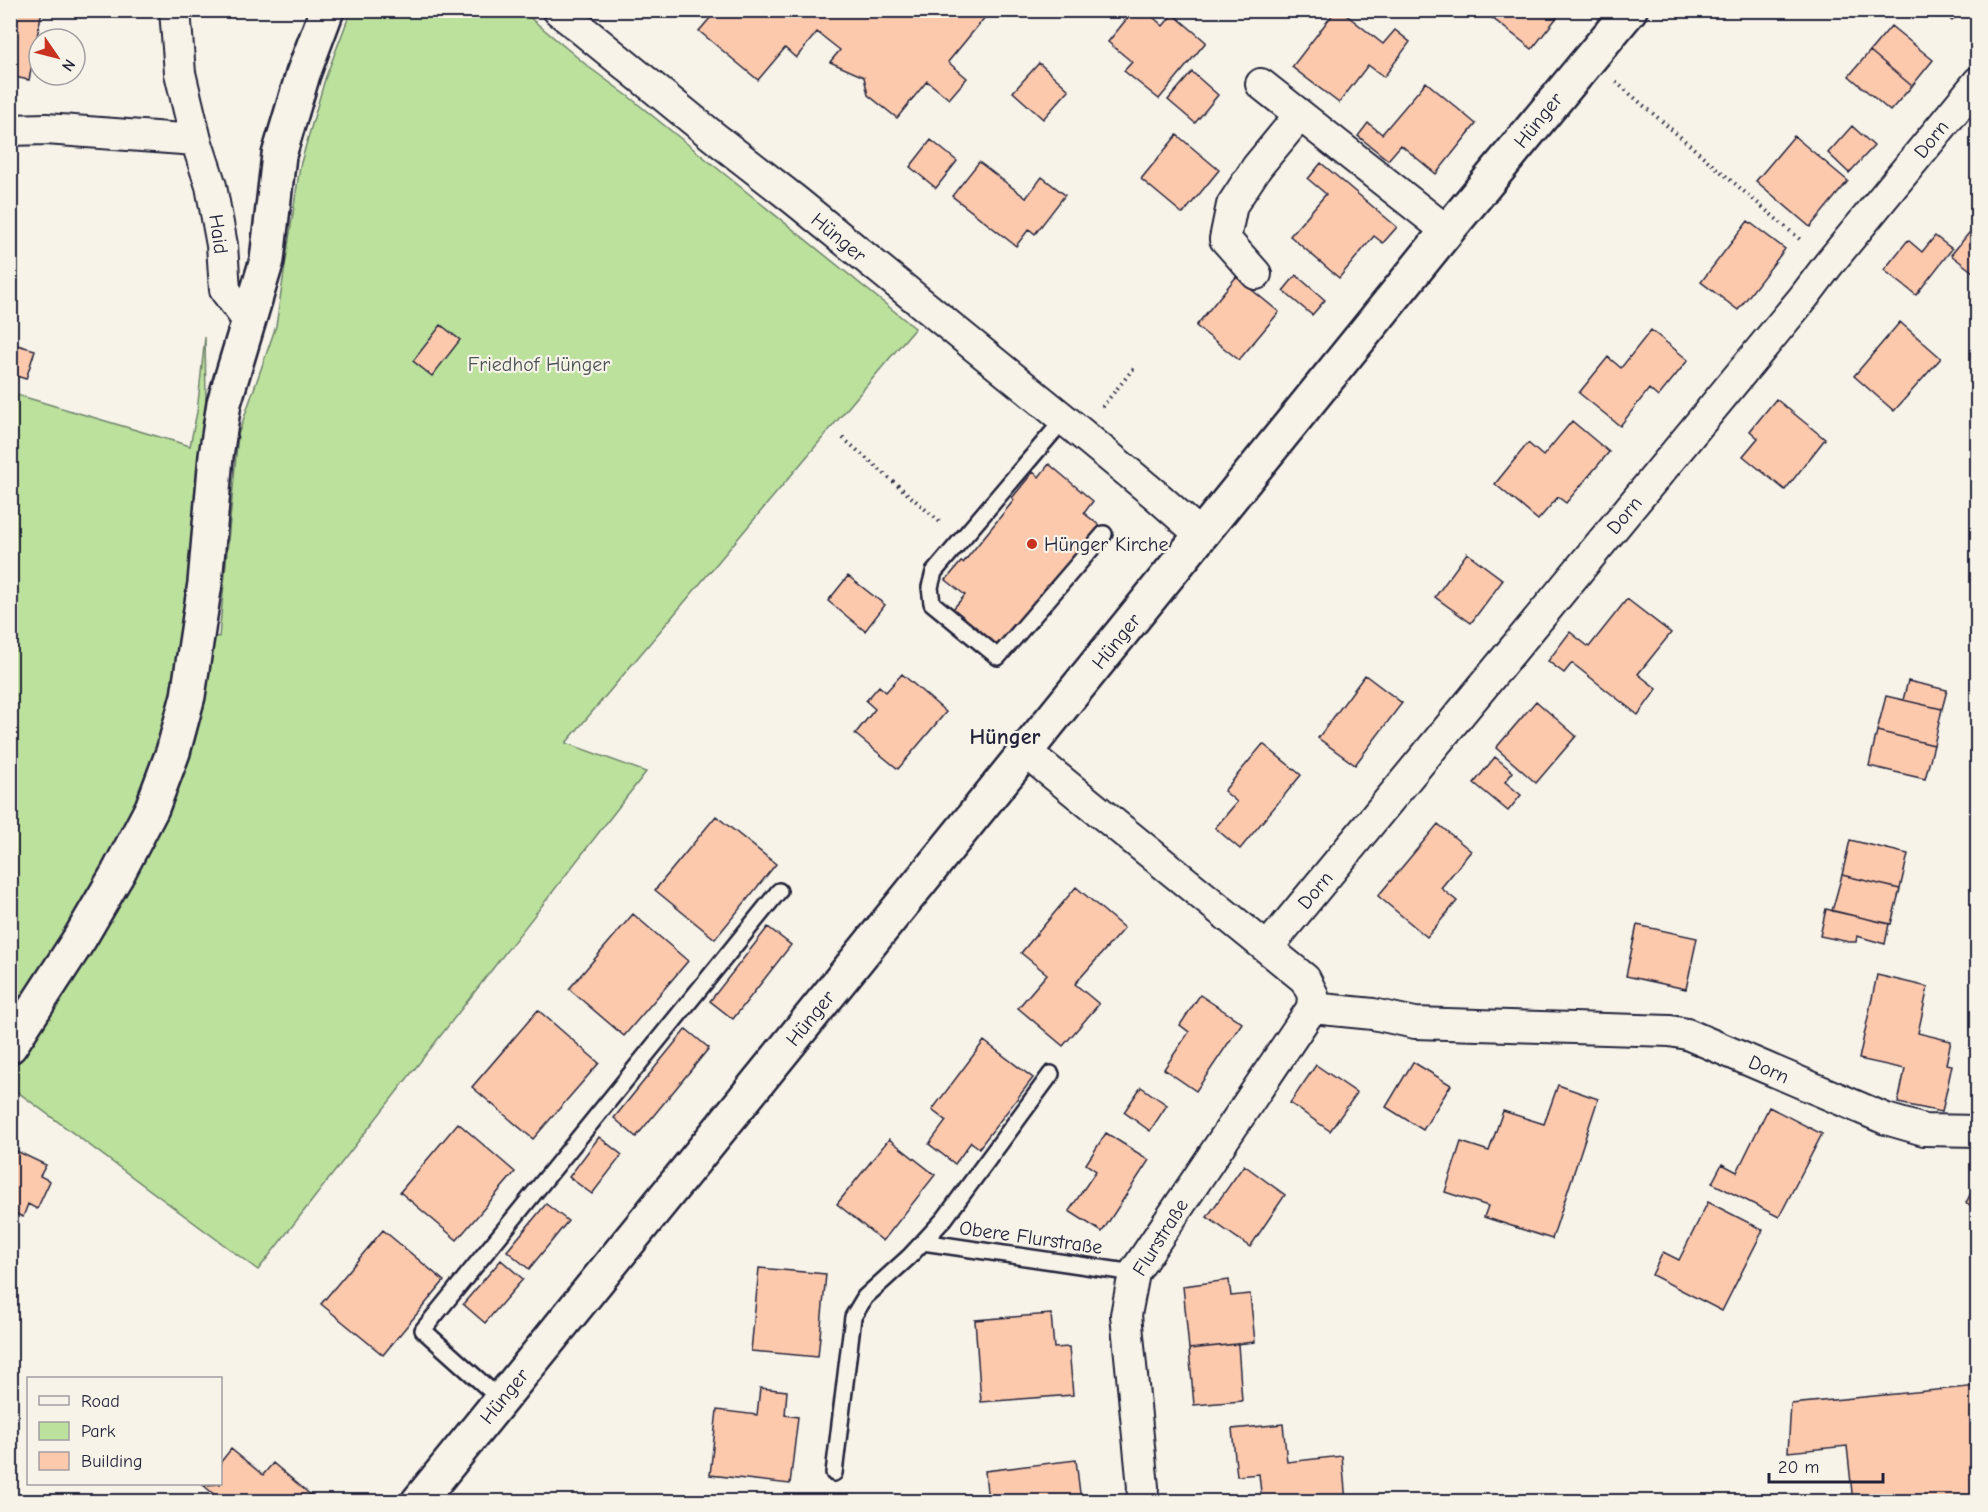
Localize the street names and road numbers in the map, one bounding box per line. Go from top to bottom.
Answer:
street label: Hünger [1509,88,1568,153]
street label: Dorn [1909,116,1954,163]
street label: Hünger [807,208,871,267]
street label: Haid [204,213,233,255]
street label: Dorn [1602,492,1647,539]
street label: Hünger [1087,609,1146,674]
street label: Dorn [1293,867,1338,914]
street label: Hünger [781,986,840,1051]
street label: Dorn [1745,1050,1793,1089]
street label: Flurstraße [1128,1194,1193,1280]
street label: Obere Flurstraße [958,1216,1104,1259]
street label: Hünger [475,1364,534,1429]

